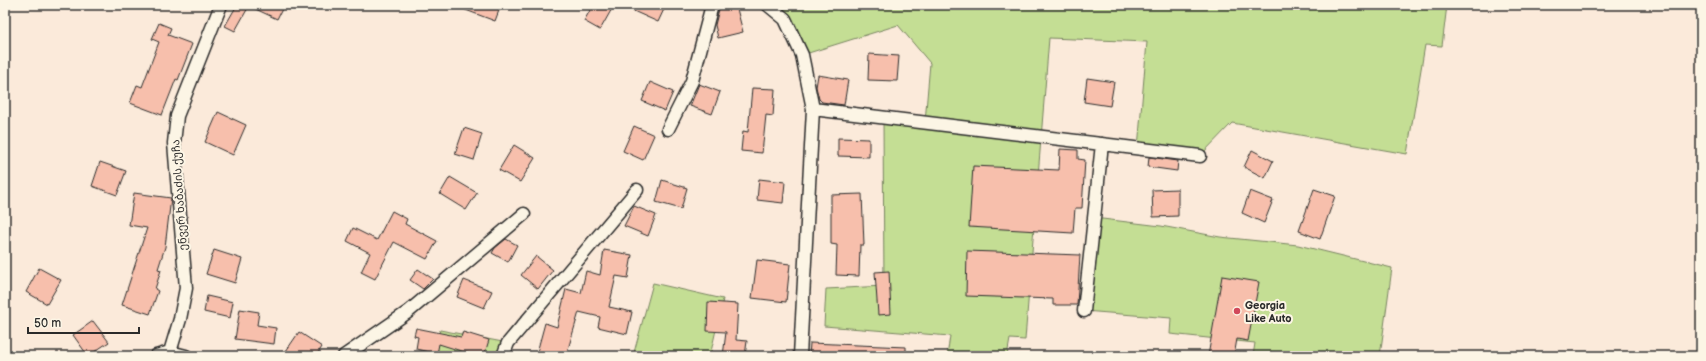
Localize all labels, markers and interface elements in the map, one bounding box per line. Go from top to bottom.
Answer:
street label: ენვერ ხაბაძის ქუჩა [169,139,190,251]
place label: Georgia Like Auto [1245,299,1291,325]
marker: Georgia Like Auto [1232,306,1242,316]
scale bar [28,309,139,335]
text: 50 m [34,316,61,331]

